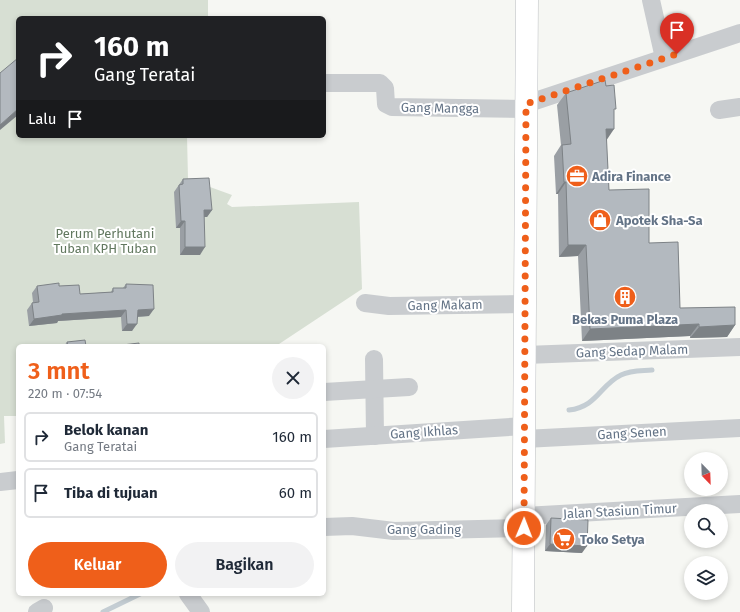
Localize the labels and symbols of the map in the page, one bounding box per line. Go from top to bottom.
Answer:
pin [660,13,694,54]
street label: Gang Mangga [401,100,479,116]
office icon: Adira Finance [564,163,590,189]
place label: Adira Finance [591,169,671,184]
shop icon: Apotek Sha-Sa [587,207,613,233]
place label: Apotek Sha-Sa [615,213,703,228]
park label: Perum Perhutani Tuban KPH Tuban [53,226,157,256]
building icon: Bekas Puma Plaza [612,284,638,310]
street label: Gang Makam [407,297,483,313]
place label: Bekas Puma Plaza [572,312,678,327]
street label: Gang Sedap Malam [576,342,688,360]
street label: Gang Ikhlas [390,422,458,442]
street label: Gang Senen [597,424,667,442]
north arrow [684,452,728,496]
street label: Jalan Stasiun Timur [563,501,677,521]
position arrow [503,507,545,549]
street label: Gang Gading [387,522,461,537]
supermarket icon: Toko Setya [551,526,577,552]
place label: Toko Setya [580,532,645,547]

